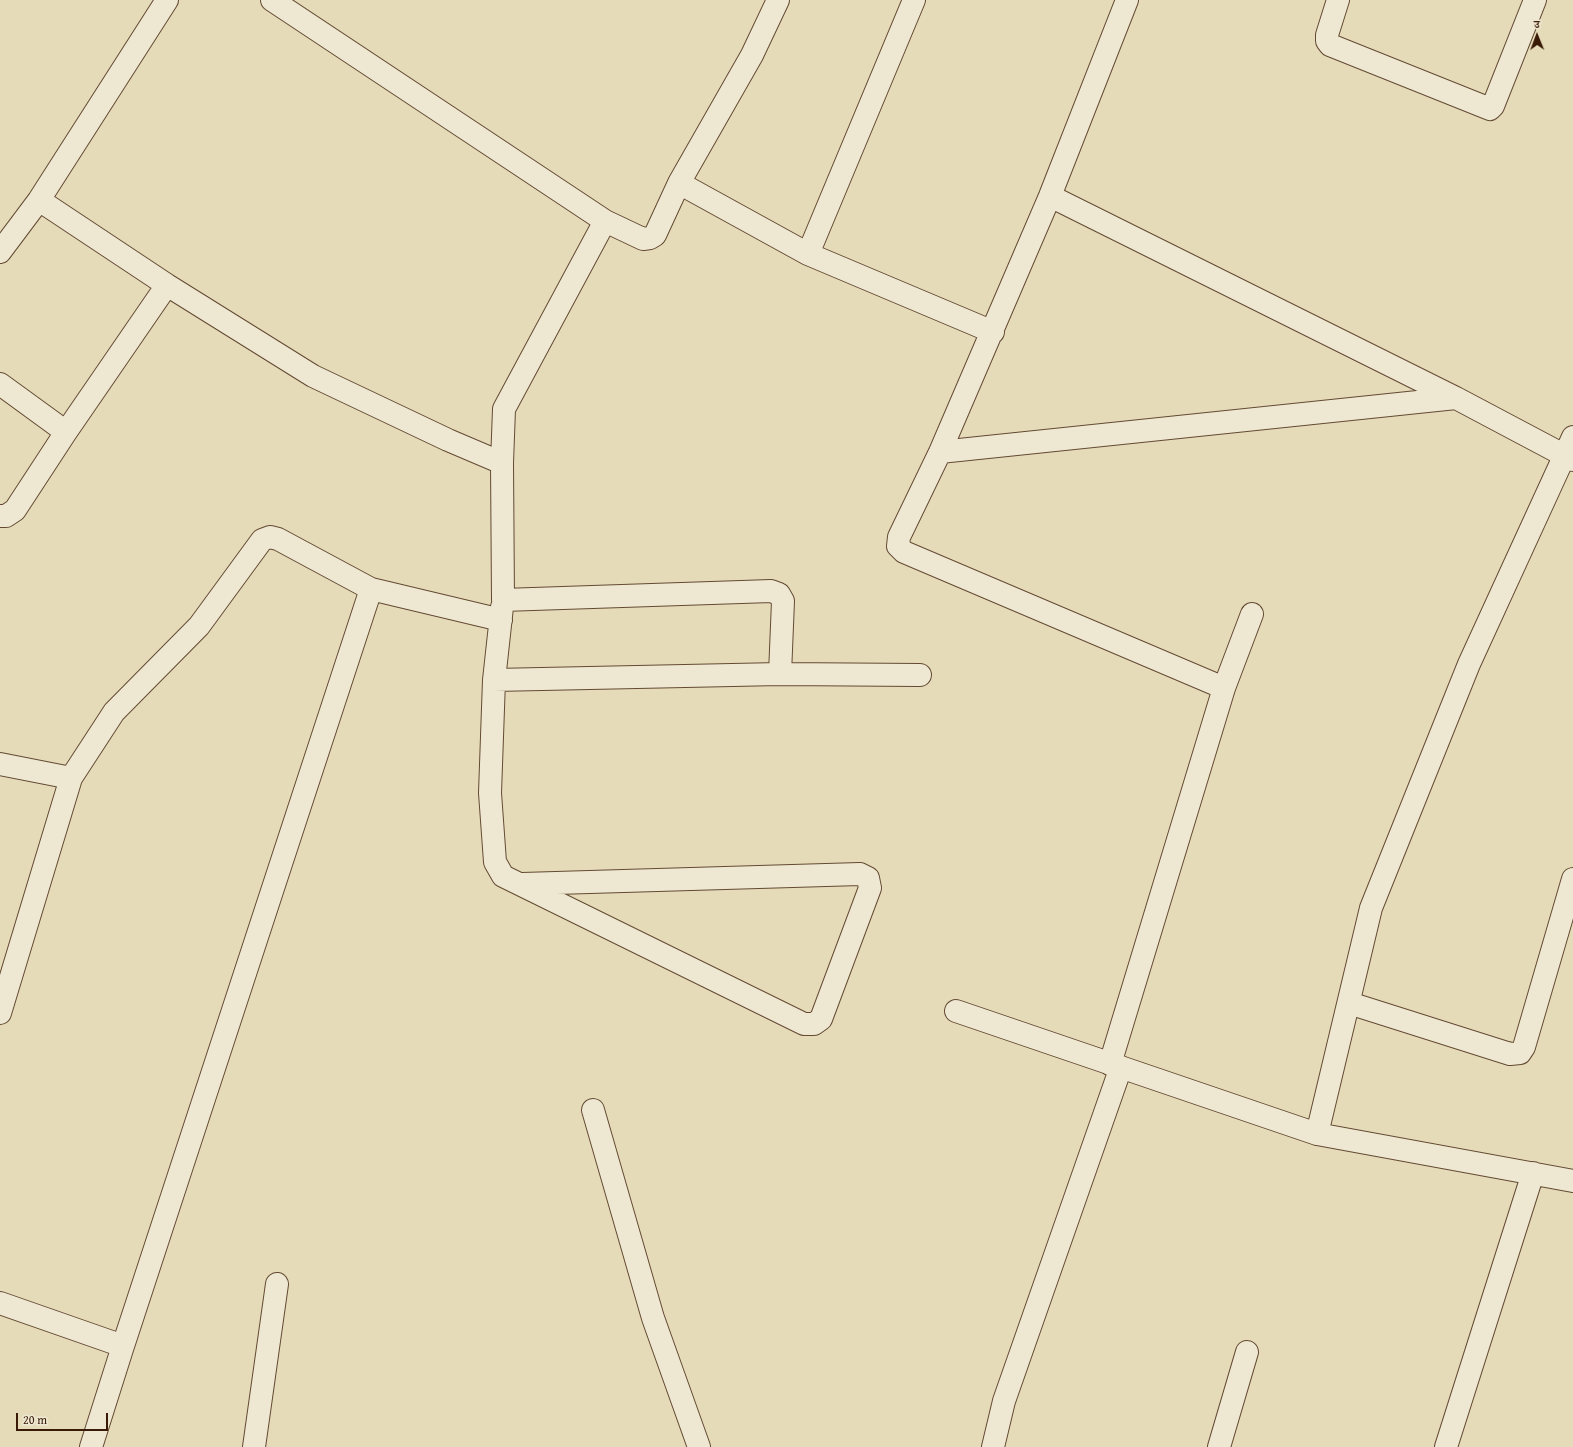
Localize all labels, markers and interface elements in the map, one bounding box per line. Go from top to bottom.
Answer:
north arrow [1517,16,1557,56]
text: उ [1534,16,1540,32]
scale bar [18,1405,110,1431]
text: 20 m [23,1411,47,1428]

